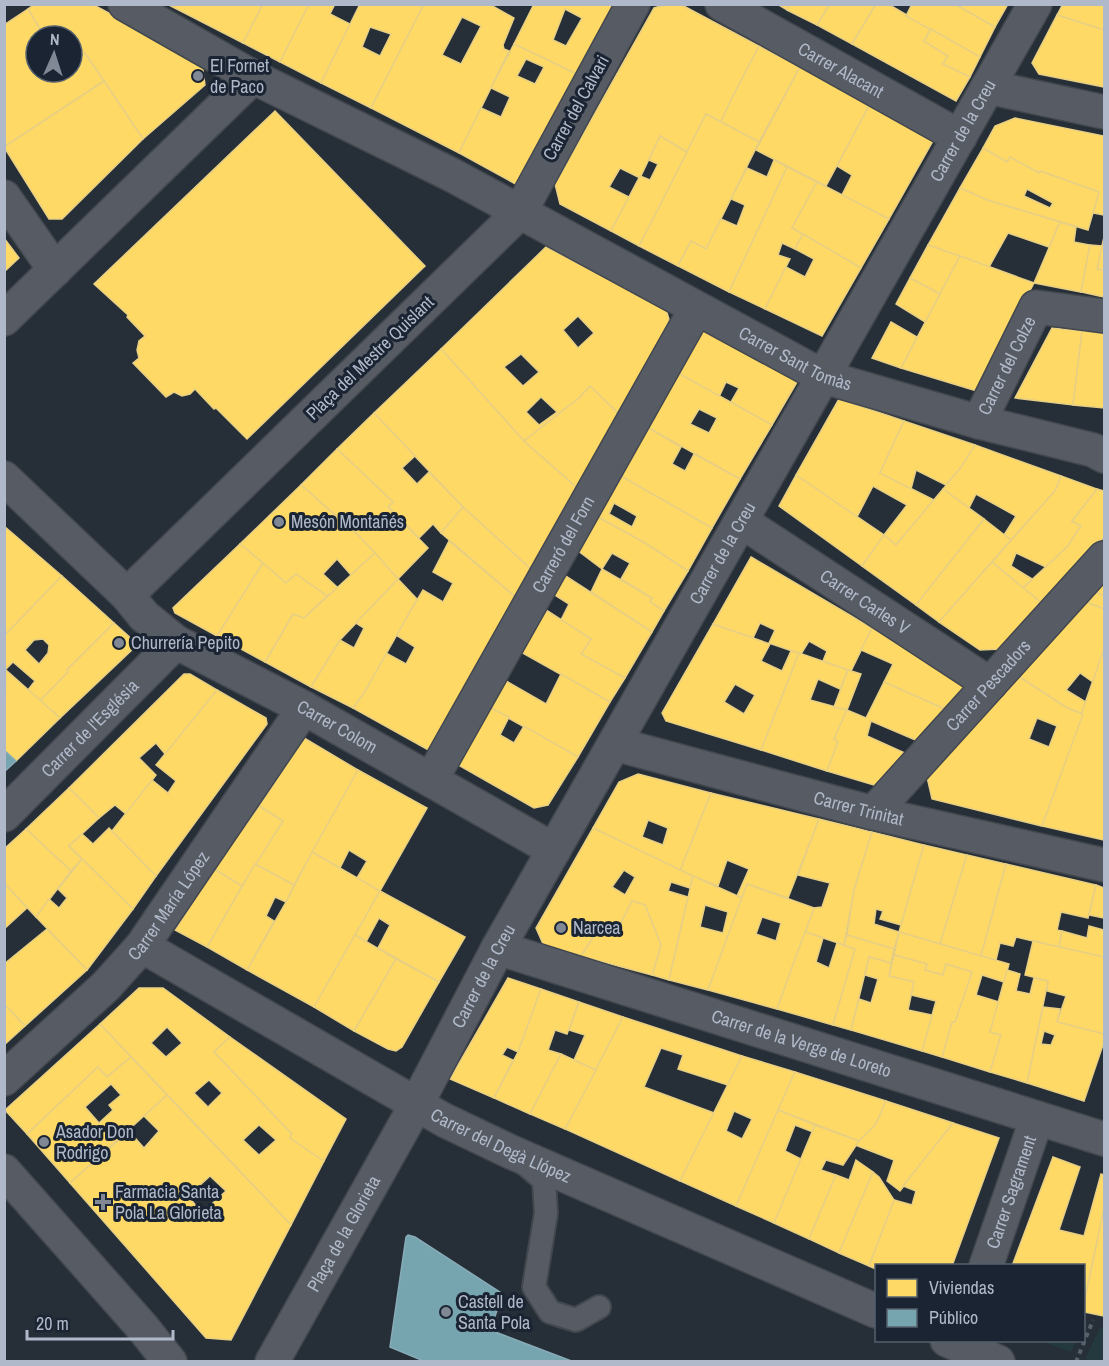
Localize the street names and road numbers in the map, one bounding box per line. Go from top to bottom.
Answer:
street label: Carrer Alacant [794,36,888,104]
street label: Carrer del Calvari [536,51,615,165]
street label: Carrer de la Creu [923,75,1002,186]
street label: Plaça del Mestre Quislant [300,290,439,425]
street label: Carrer del Colze [971,312,1042,419]
street label: Carrer Sant Tomàs [734,320,855,396]
street label: Carreró del Forn [526,491,600,597]
street label: Carrer de la Creu [683,497,761,609]
street label: Carrer Carles V [815,563,915,640]
street label: Carrer Pescadors [940,634,1036,736]
street label: Carrer de l'Església [35,673,144,783]
street label: Carrer Colom [293,694,382,759]
street label: Carrer Trinitat [811,785,906,832]
street label: Carrer María López [122,846,215,966]
street label: Carrer de la Creu [445,920,521,1032]
street label: Carrer de la Verge de Loreto [708,1003,895,1083]
street label: Carrer del Degà Llópez [426,1102,575,1189]
street label: Carrer Sagrament [980,1132,1042,1252]
street label: Plaça de la Glorieta [301,1171,386,1296]

